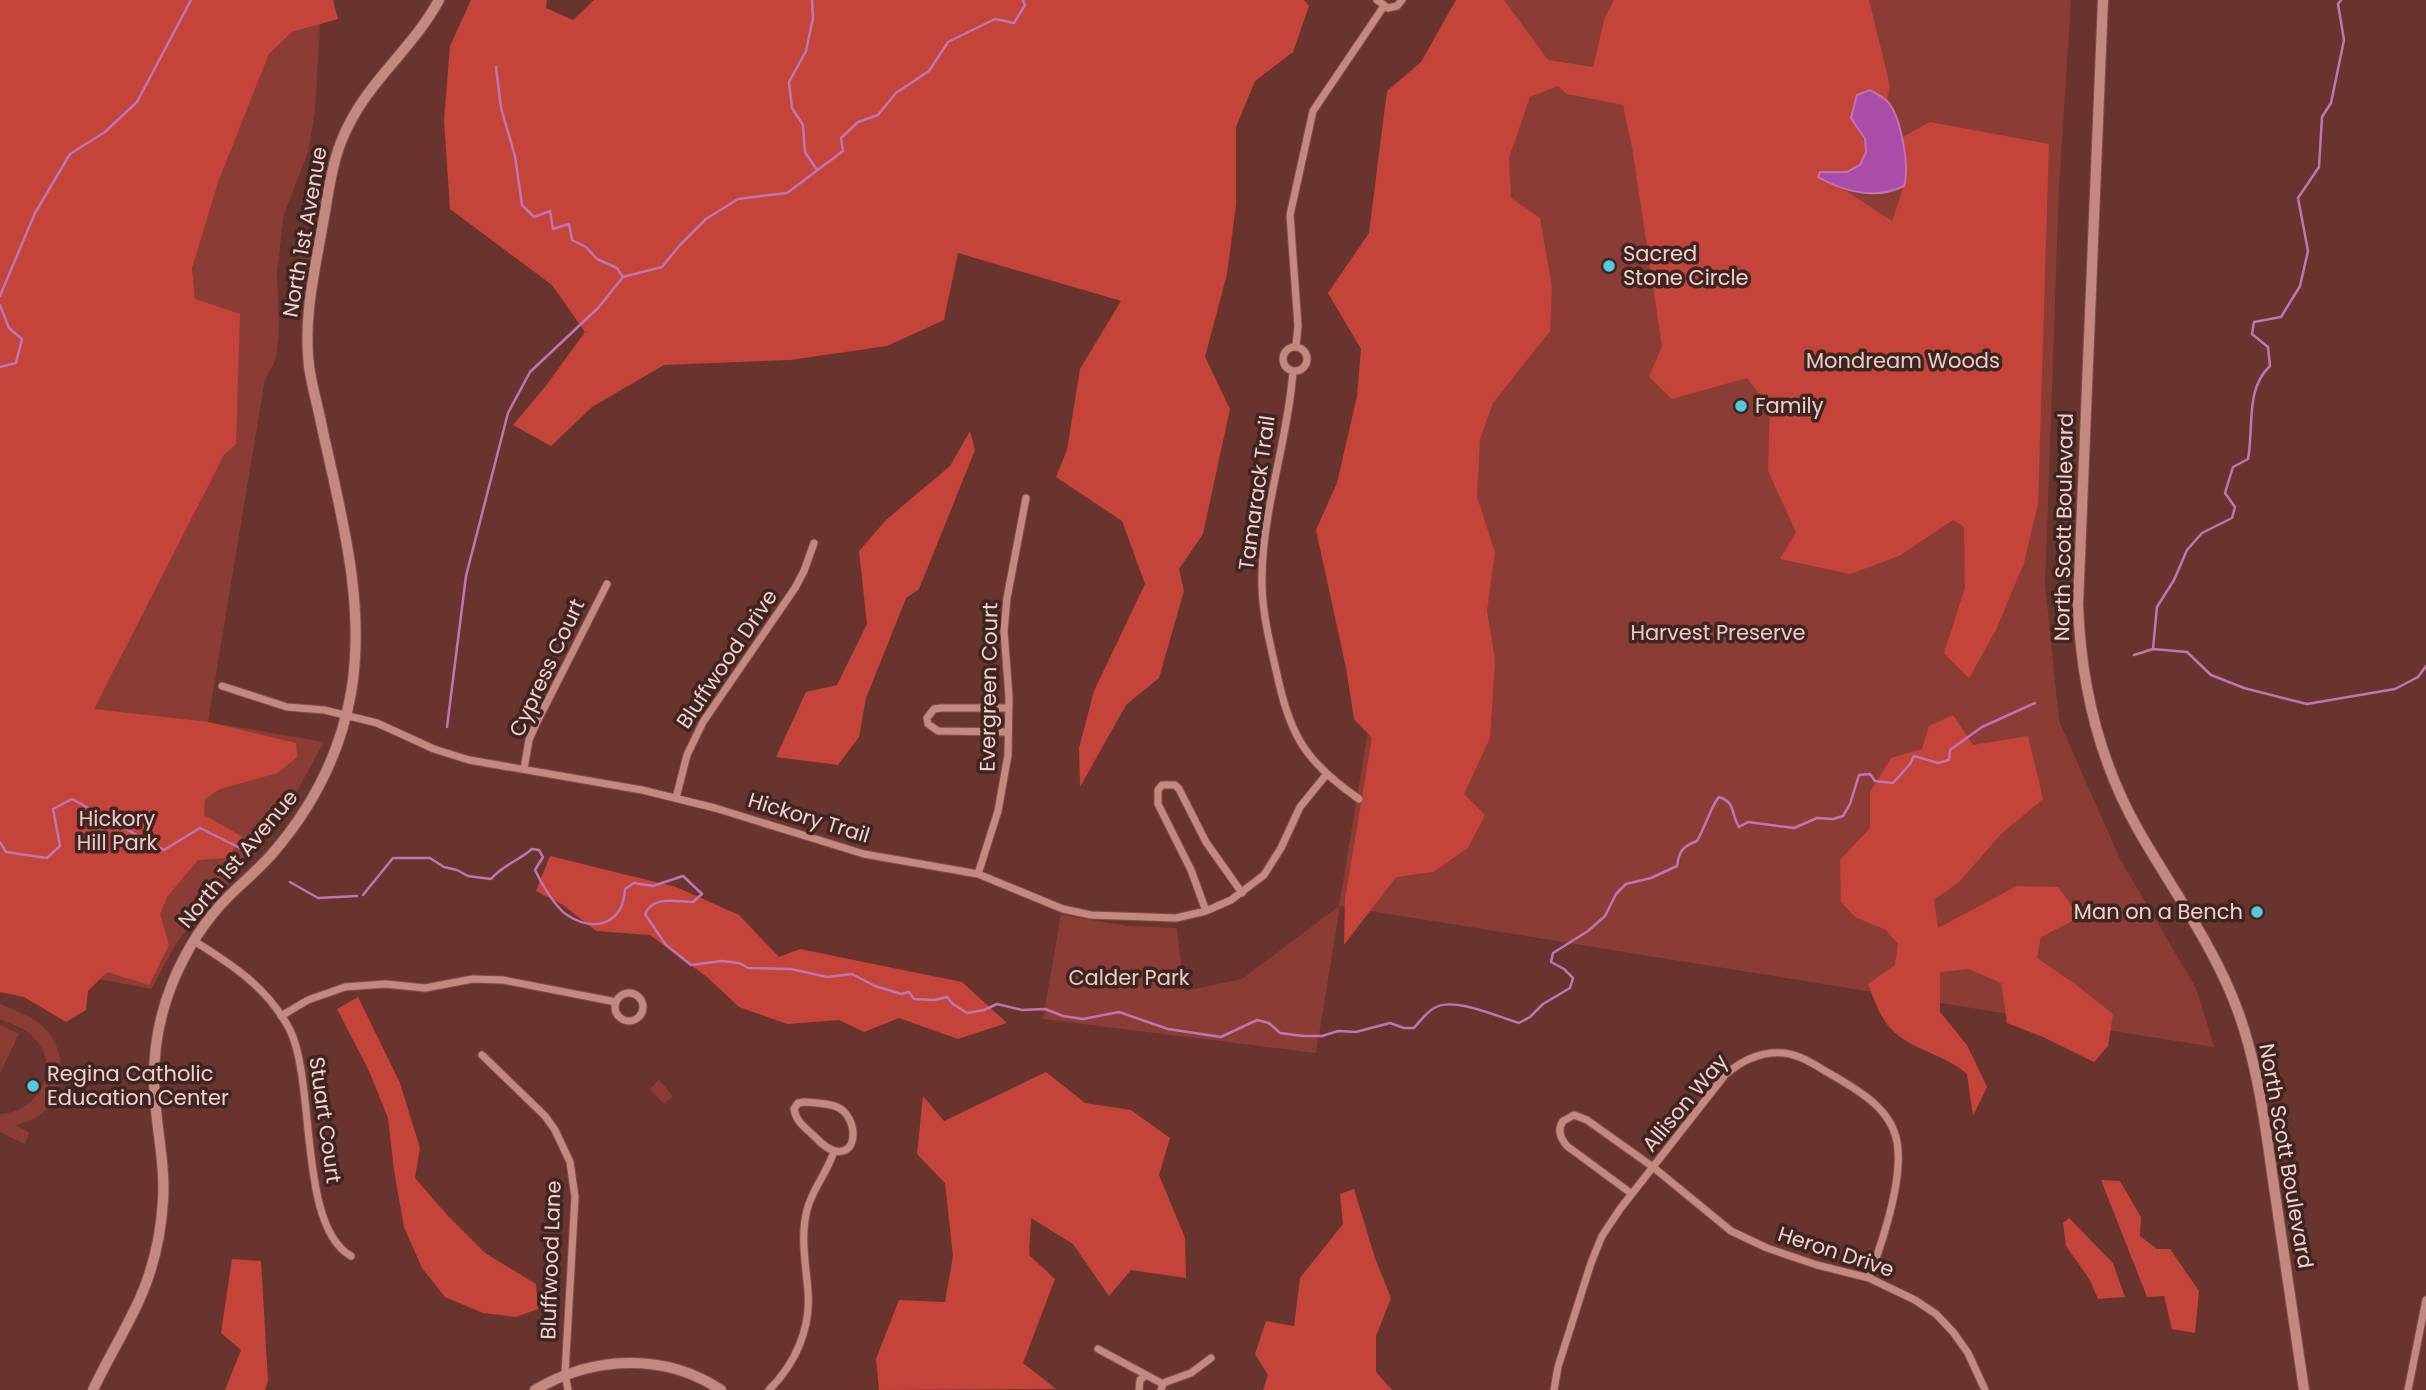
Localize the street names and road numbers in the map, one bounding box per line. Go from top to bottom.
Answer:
street label: North 1st Avenue [275,144,334,319]
street label: North Scott Boulevard [2047,413,2080,641]
street label: Tamarack Trail [1231,414,1282,572]
street label: Bluffwood Drive [669,584,784,734]
street label: Cypress Court [502,594,591,742]
street label: Evergreen Court [973,602,1004,772]
street label: North 1st Avenue [171,783,304,934]
street label: Hickory Trail [745,785,873,850]
street label: North Scott Boulevard [2252,1041,2321,1271]
street label: Allison Way [1635,1047,1734,1158]
street label: Stuart Court [302,1055,349,1185]
street label: Bluffwood Lane [533,1180,568,1340]
street label: Heron Drive [1774,1219,1898,1284]

